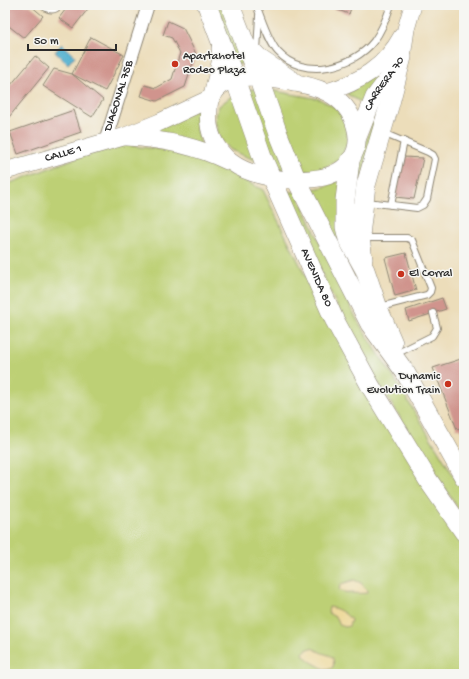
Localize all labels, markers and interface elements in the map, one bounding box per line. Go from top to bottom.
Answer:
scale bar [28,26,116,52]
text: 50 m [34,35,59,49]
place label: Apartahotel Rodeo Plaza [183,50,246,78]
street label: CARRERA 70 [362,55,408,113]
street label: DIAGONAL 75B [101,58,137,134]
marker: Apartahotel Rodeo Plaza [170,59,180,69]
street label: CALLE 1 [44,142,84,166]
street label: AVENIDA 80 [297,246,335,310]
place label: El Corral [409,267,453,281]
marker: El Corral [396,269,406,279]
place label: Dynamic Evolution Train [367,370,441,398]
marker: Dynamic Evolution Train [443,379,453,389]

